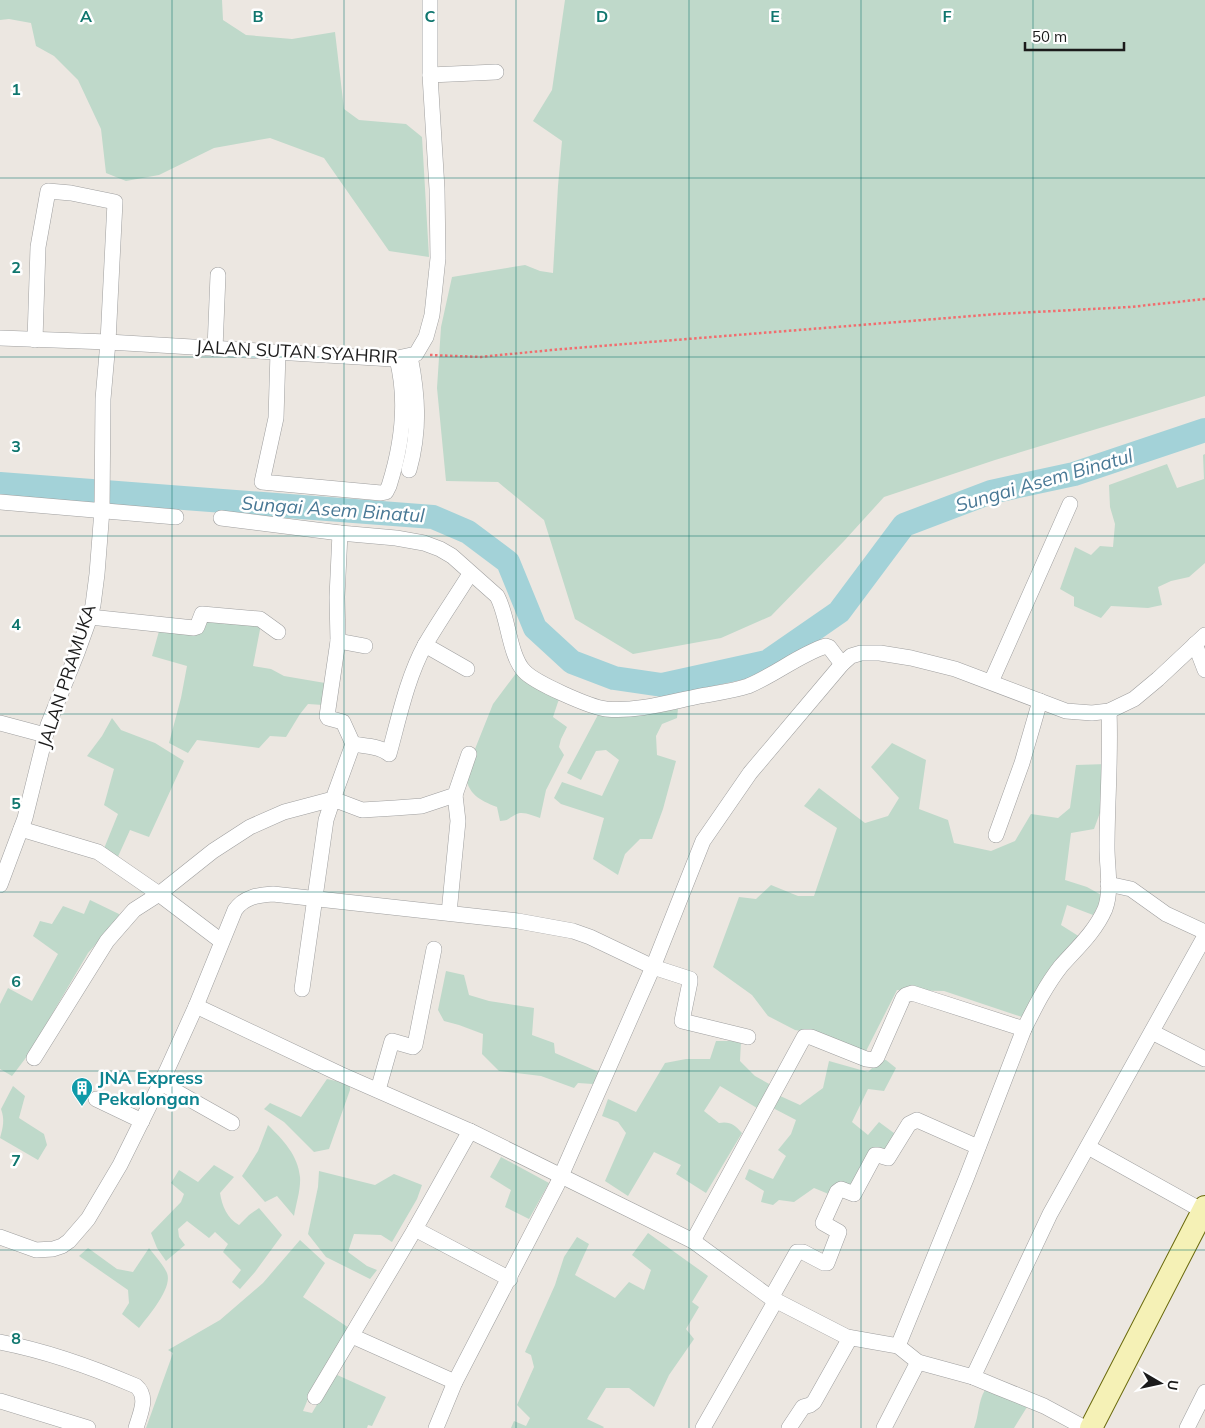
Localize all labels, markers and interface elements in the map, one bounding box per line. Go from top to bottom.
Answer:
text: A [80,6,92,26]
text: B [252,6,264,26]
text: C [425,6,436,26]
text: D [596,6,608,26]
text: E [770,6,780,26]
text: F [942,6,952,26]
scale bar [1025,20,1124,52]
text: 50 m [1032,27,1067,46]
text: 1 [11,79,21,99]
text: 2 [11,257,21,277]
street label: JALAN SUTAN SYAHRIR [195,335,399,368]
text: 3 [11,436,21,456]
water label: Sungai Asem Binatul [952,443,1136,517]
water label: Sungai Asem Binatul [241,491,426,527]
street label: JALAN PRAMUKA [32,601,101,751]
text: 4 [11,614,21,634]
text: 5 [11,793,21,813]
text: 6 [11,971,21,991]
place label: JNA Express Pekalongan [98,1066,203,1110]
building icon: JNA Express Pekalongan [70,1076,94,1107]
text: 7 [11,1150,21,1170]
text: 8 [11,1328,21,1348]
north arrow [1135,1358,1185,1408]
text: U [1163,1379,1183,1392]

